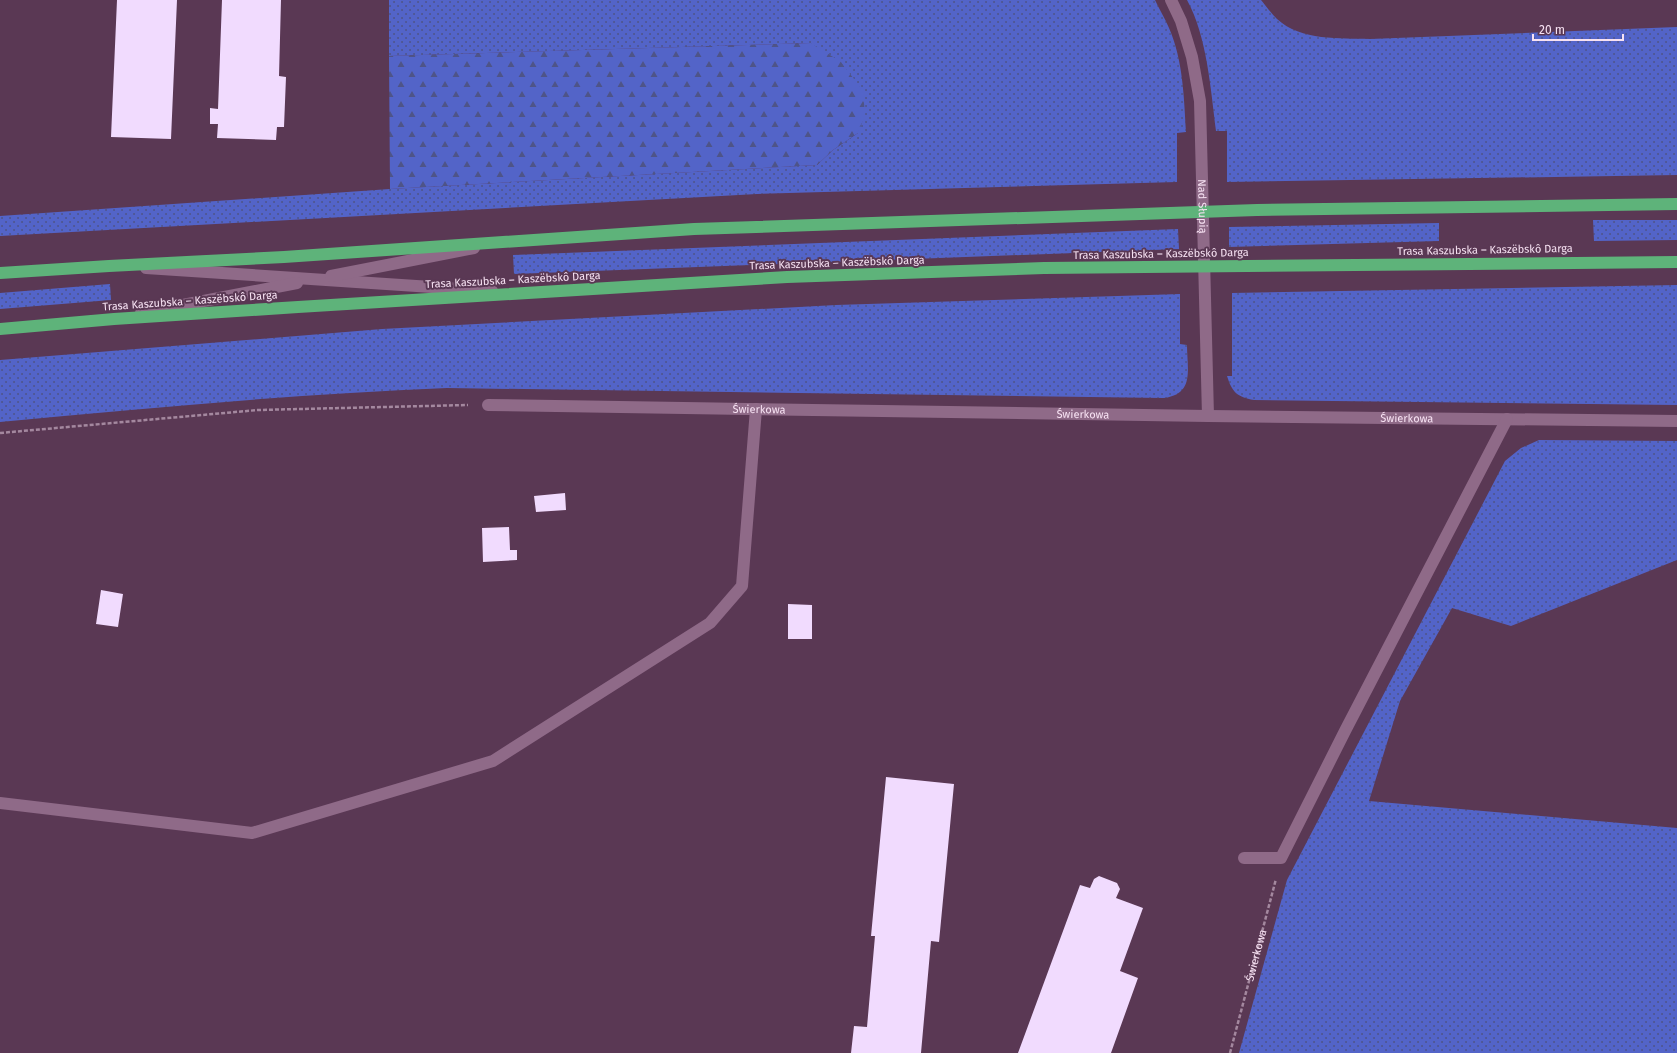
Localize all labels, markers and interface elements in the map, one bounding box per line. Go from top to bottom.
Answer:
scale bar [1533,16,1623,42]
text: 20 m [1539,23,1565,37]
street label: Nad Słupią [1195,179,1210,234]
street label: Trasa Kaszubska – Kaszëbskô Darga [1397,242,1573,258]
street label: Trasa Kaszubska – Kaszëbskô Darga [1073,246,1249,262]
street label: Trasa Kaszubska – Kaszëbskô Darga [749,253,925,273]
street label: Trasa Kaszubska – Kaszëbskô Darga [425,269,601,291]
street label: Trasa Kaszubska – Kaszëbskô Darga [102,288,278,314]
street label: Świerkowa [732,401,786,416]
street label: Świerkowa [1056,406,1110,421]
street label: Świerkowa [1380,410,1433,425]
street label: Świerkowa [1242,928,1269,983]

